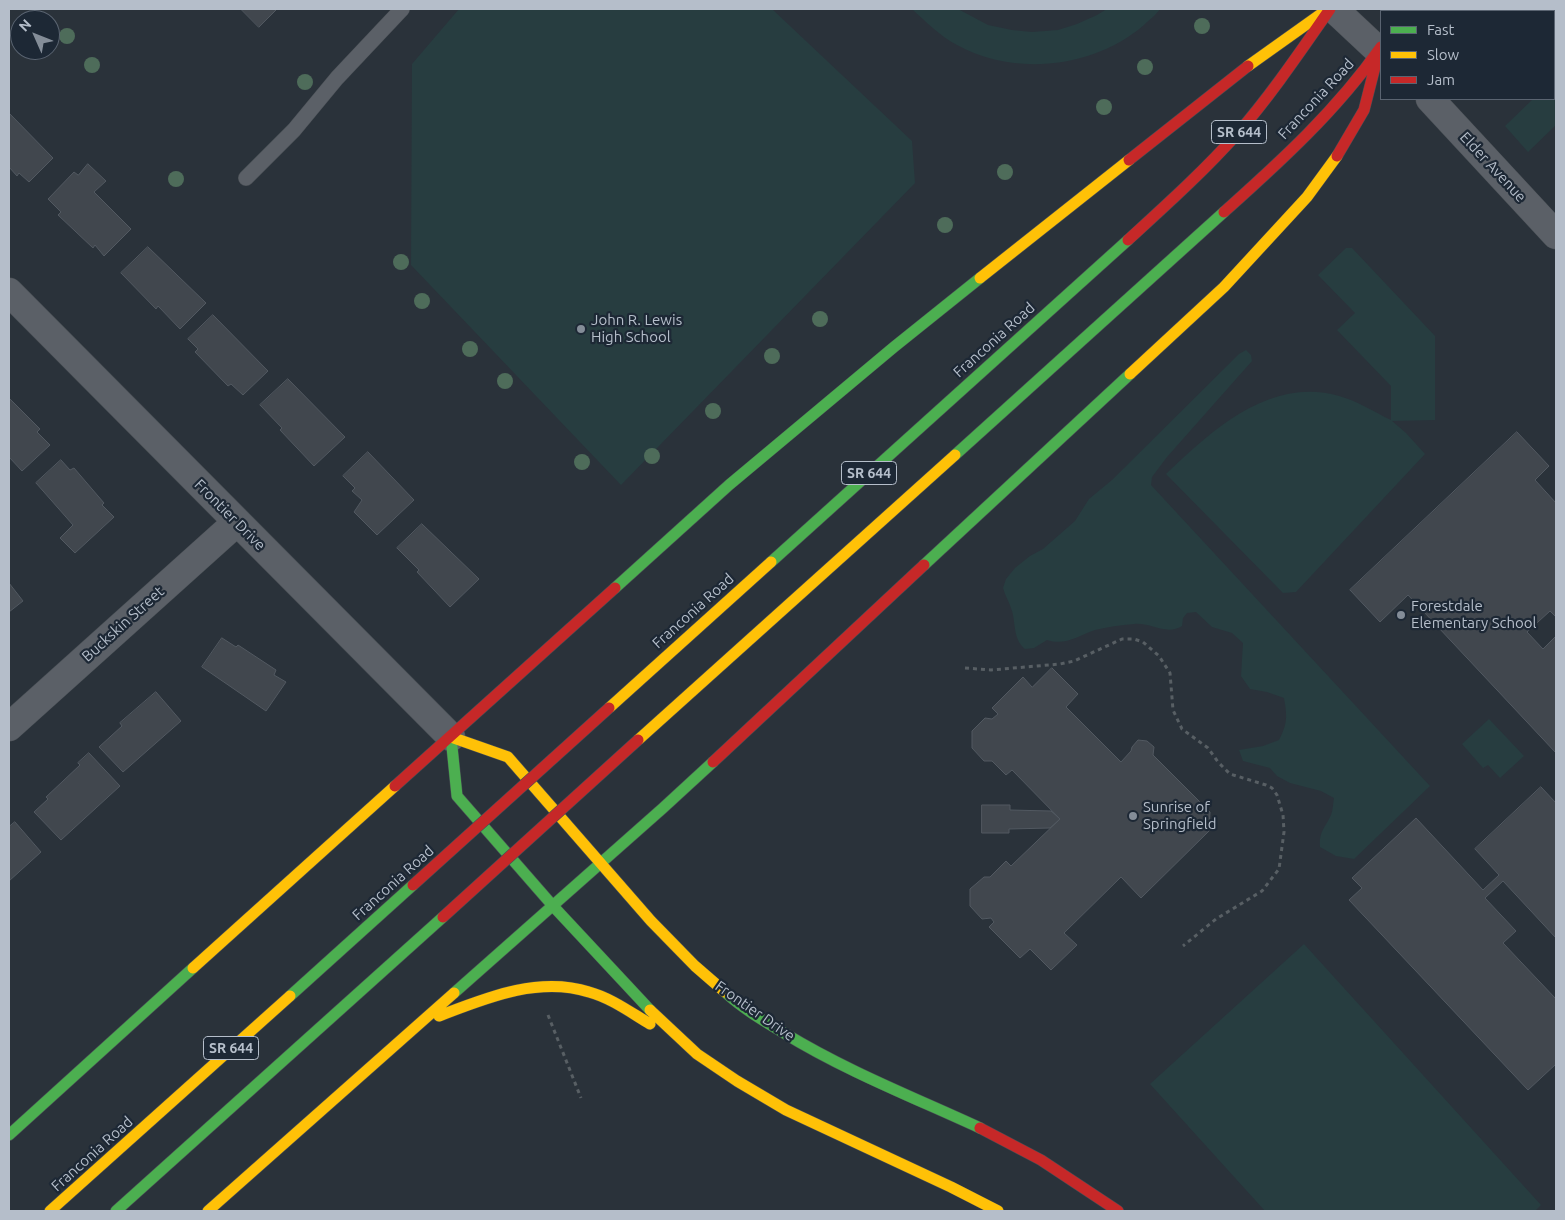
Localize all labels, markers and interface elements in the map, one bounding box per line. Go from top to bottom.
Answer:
north arrow [10,10,60,60]
legend [1380,10,1555,100]
text: N [16,16,34,35]
text: Fast [1427,21,1454,38]
text: Slow [1427,46,1459,63]
street label: Franconia Road [1274,55,1358,143]
text: Jam [1427,71,1455,88]
road number: SR 644 [1212,120,1266,144]
street label: Elder Avenue [1456,128,1530,206]
street label: Franconia Road [950,299,1038,381]
place label: John R. Lewis High School [591,311,682,346]
marker: John R. Lewis High School [575,323,587,335]
road number: SR 644 [842,462,896,484]
street label: Frontier Drive [191,476,269,554]
street label: Franconia Road [649,570,737,652]
street label: Buckskin Street [78,582,168,666]
place label: Forestdale Elementary School [1411,597,1537,632]
marker: Forestdale Elementary School [1395,609,1407,621]
place label: Sunrise of Springfield [1143,798,1216,833]
marker: Sunrise of Springfield [1127,810,1139,822]
street label: Franconia Road [349,842,437,924]
street label: Frontier Drive [712,977,798,1045]
road number: SR 644 [204,1036,258,1060]
street label: Franconia Road [48,1113,136,1195]

